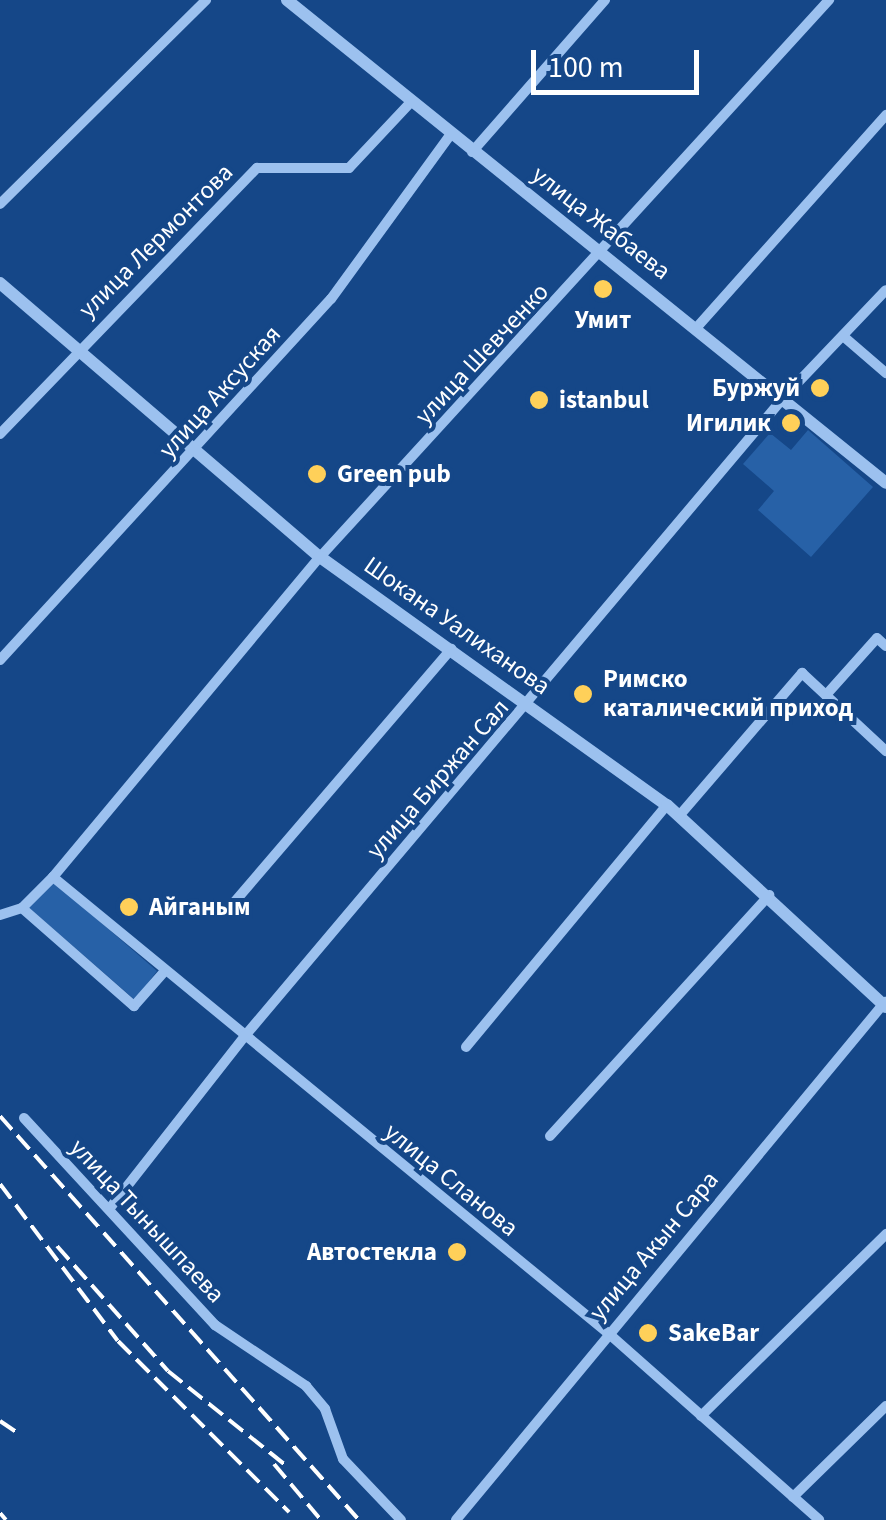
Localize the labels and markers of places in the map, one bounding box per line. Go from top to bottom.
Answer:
marker: Умит [592,278,614,300]
place label: Умит [575,305,631,335]
place label: Буржуй [712,373,800,403]
marker: Буржуй [809,377,831,399]
place label: istanbul [559,385,649,415]
marker: istanbul [528,389,550,411]
place label: Игилик [686,408,771,438]
marker: Игилик [780,412,802,434]
place label: Green pub [337,459,451,489]
marker: Green pub [306,463,328,485]
place label: Римско каталический приход [603,665,853,724]
marker: Римско каталический приход [572,683,594,705]
place label: Айганым [149,892,250,922]
marker: Айганым [118,896,140,918]
place label: Автостекла [307,1237,437,1267]
marker: Автостекла [446,1241,468,1263]
place label: SakeBar [668,1318,759,1348]
marker: SakeBar [637,1322,659,1344]

